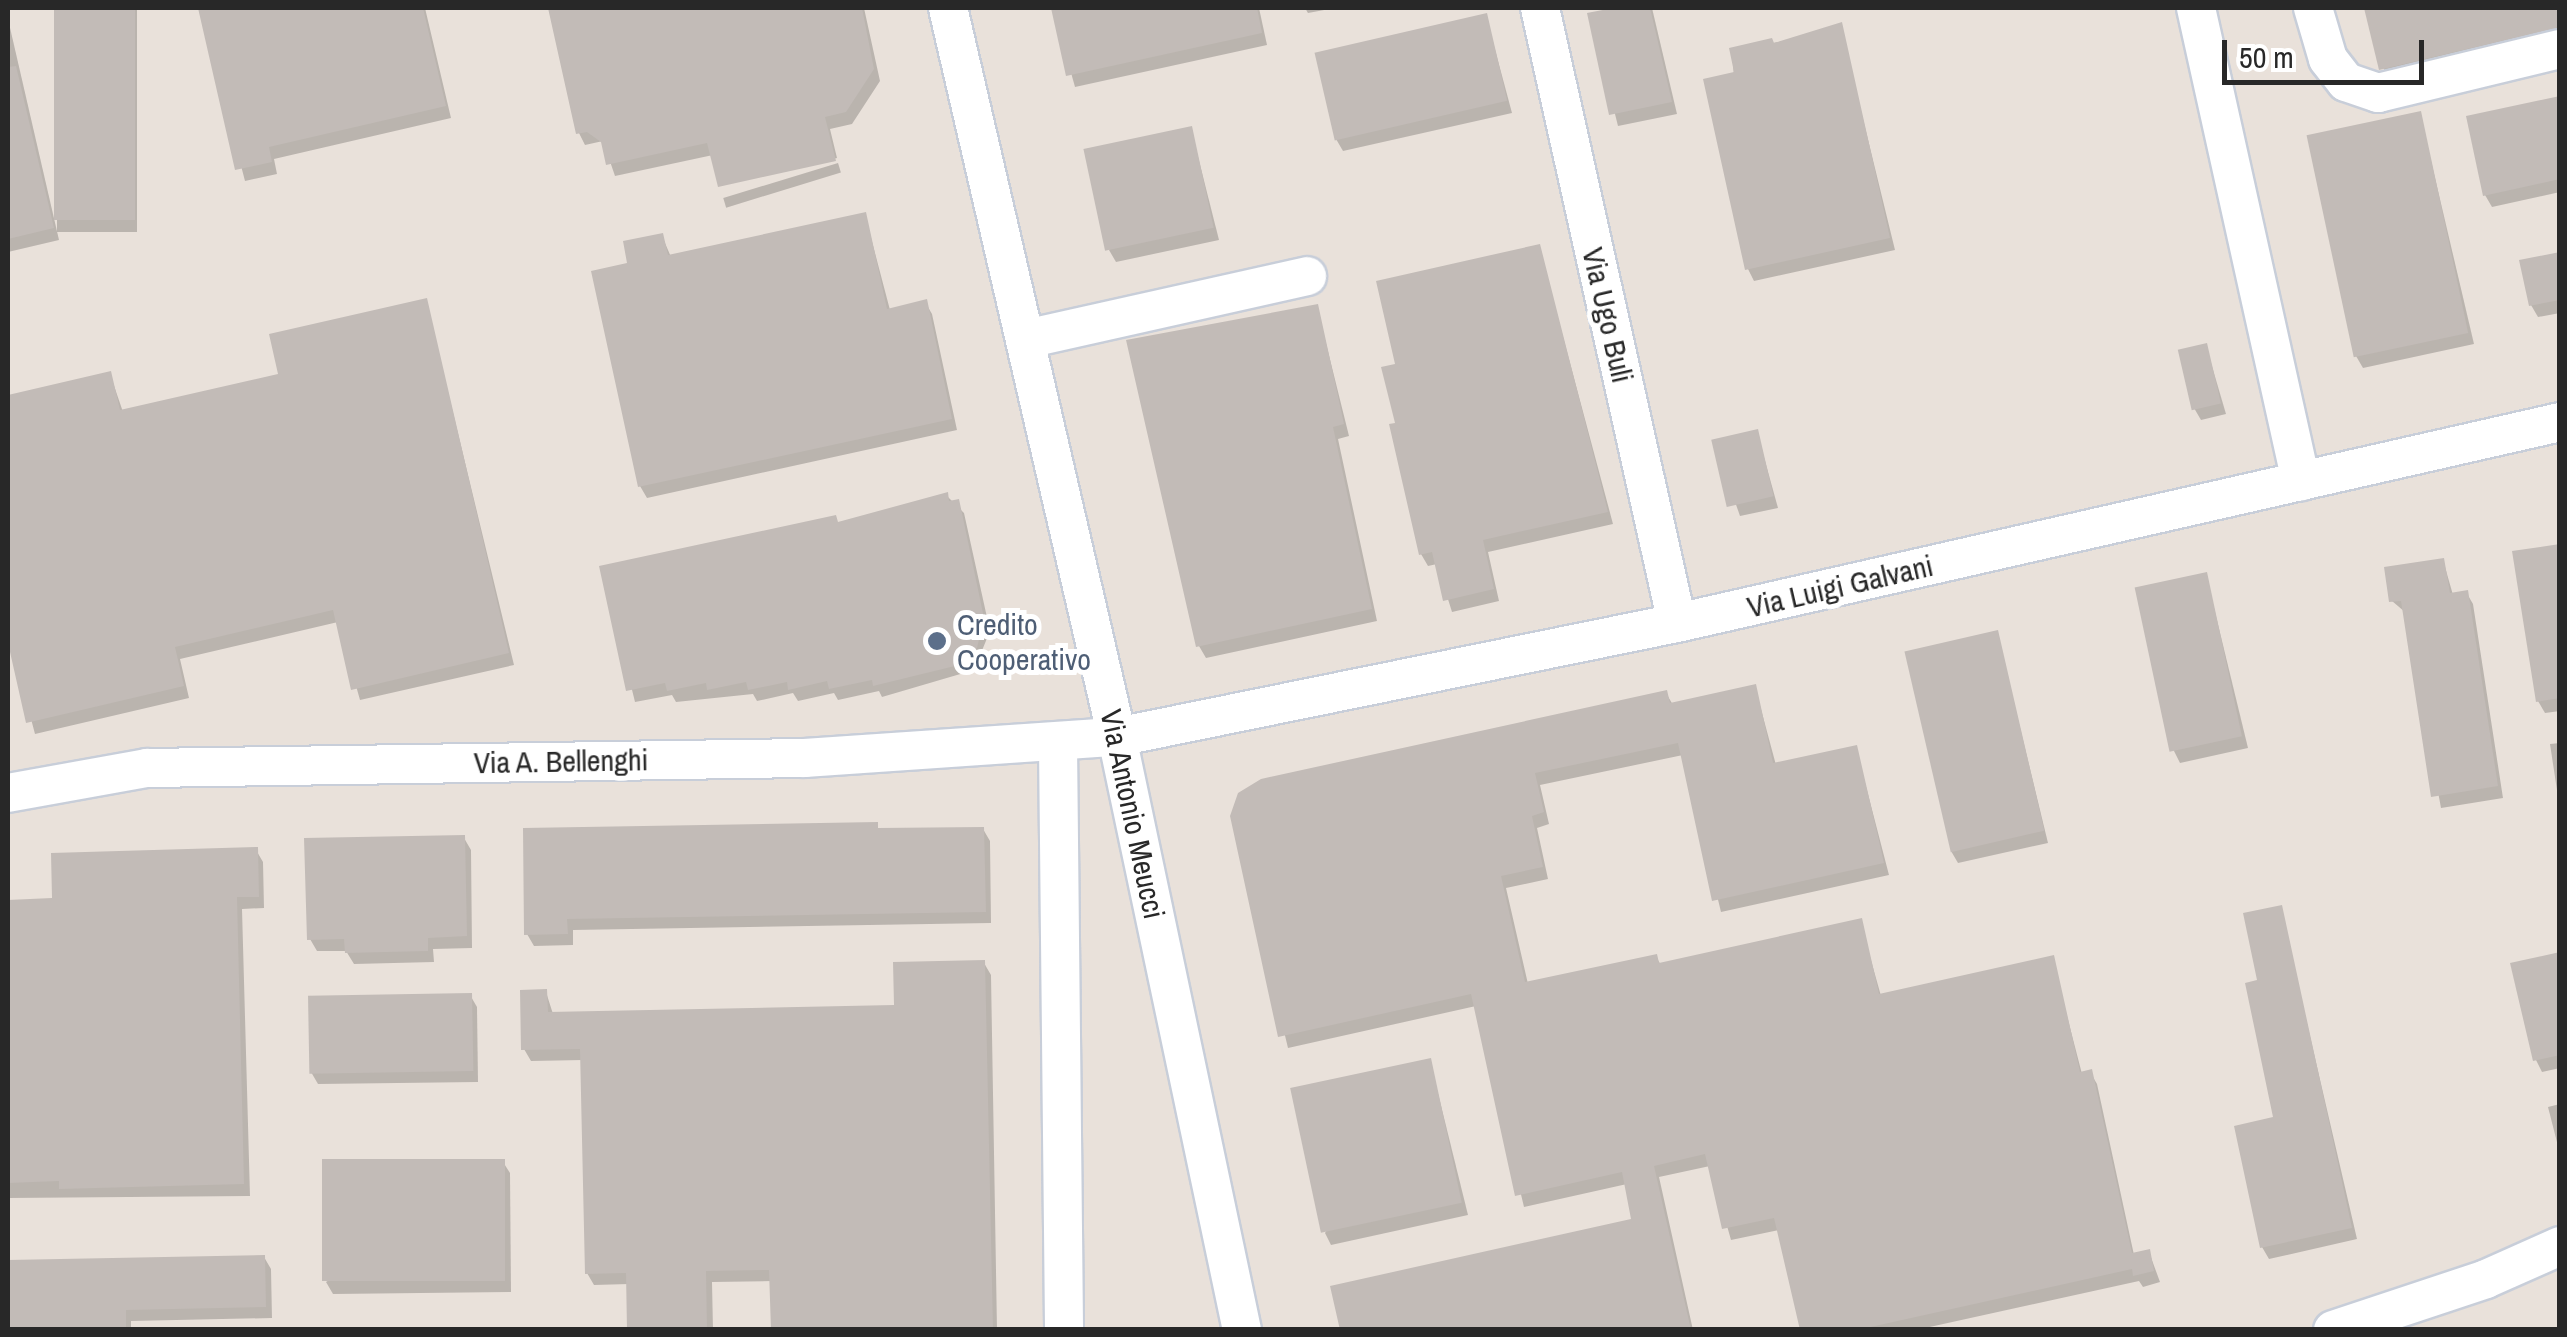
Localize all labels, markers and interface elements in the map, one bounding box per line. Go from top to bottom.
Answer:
scale bar [2227,20,2430,82]
text: 50 m [2239,37,2294,77]
street label: Via Ugo Buli [1575,244,1641,386]
street label: Via Luigi Galvani [1744,547,1936,625]
place label: Credito Cooperativo [957,606,1091,676]
marker: Credito Cooperativo [926,630,948,652]
street label: Via Antonio Meucci [1093,705,1173,923]
street label: Via A. Bellenghi [473,741,649,781]

